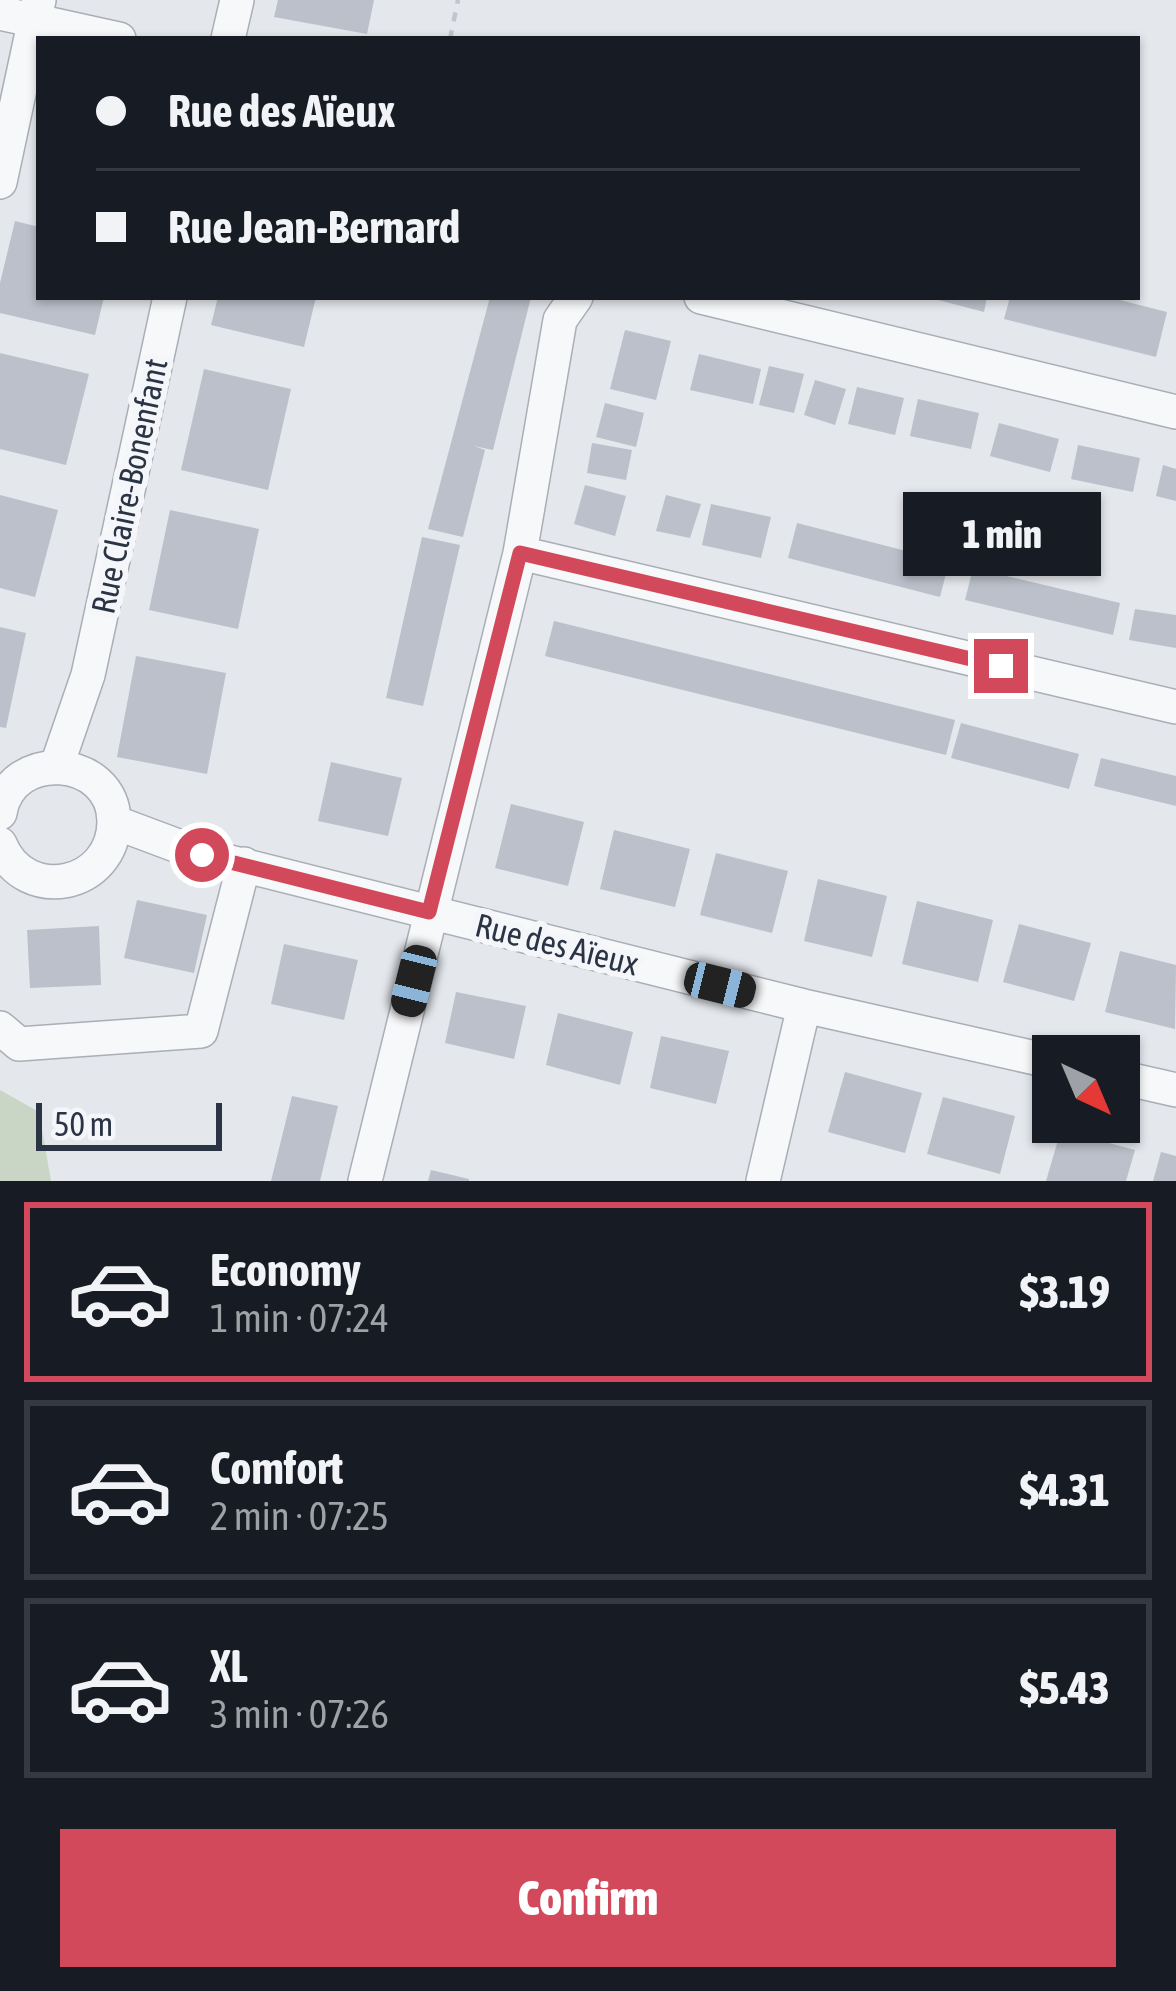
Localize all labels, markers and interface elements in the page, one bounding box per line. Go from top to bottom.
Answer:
text: Rue des Aïeux [168,85,395,137]
text: Rue Jean-Bernard [168,201,460,253]
street label: Rue Claire-Bonenfant [83,355,175,617]
callout: 1 min [902,492,1100,576]
text: 1 min [962,512,1042,556]
route end [974,639,1028,693]
route start [175,828,229,882]
street label: Rue des Aïeux [472,905,642,983]
car [388,942,440,1020]
car [681,959,759,1011]
north arrow [1032,1035,1140,1143]
map controls [1032,1035,1140,1143]
scale bar [36,1097,222,1150]
text: 50 m [54,1105,113,1143]
icon: car [66,1238,174,1346]
text: Economy [210,1244,361,1296]
text: $3.19 [1020,1266,1110,1318]
text: 1 min · 07:24 [210,1296,389,1340]
icon: car [66,1436,174,1544]
text: Comfort [210,1442,343,1494]
text: $4.31 [1020,1464,1110,1516]
text: 2 min · 07:25 [210,1494,389,1538]
icon: car [66,1634,174,1742]
text: XL [210,1640,248,1692]
text: $5.43 [1020,1662,1110,1714]
text: 3 min · 07:26 [210,1692,389,1736]
button: Confirm [60,1829,1116,1967]

